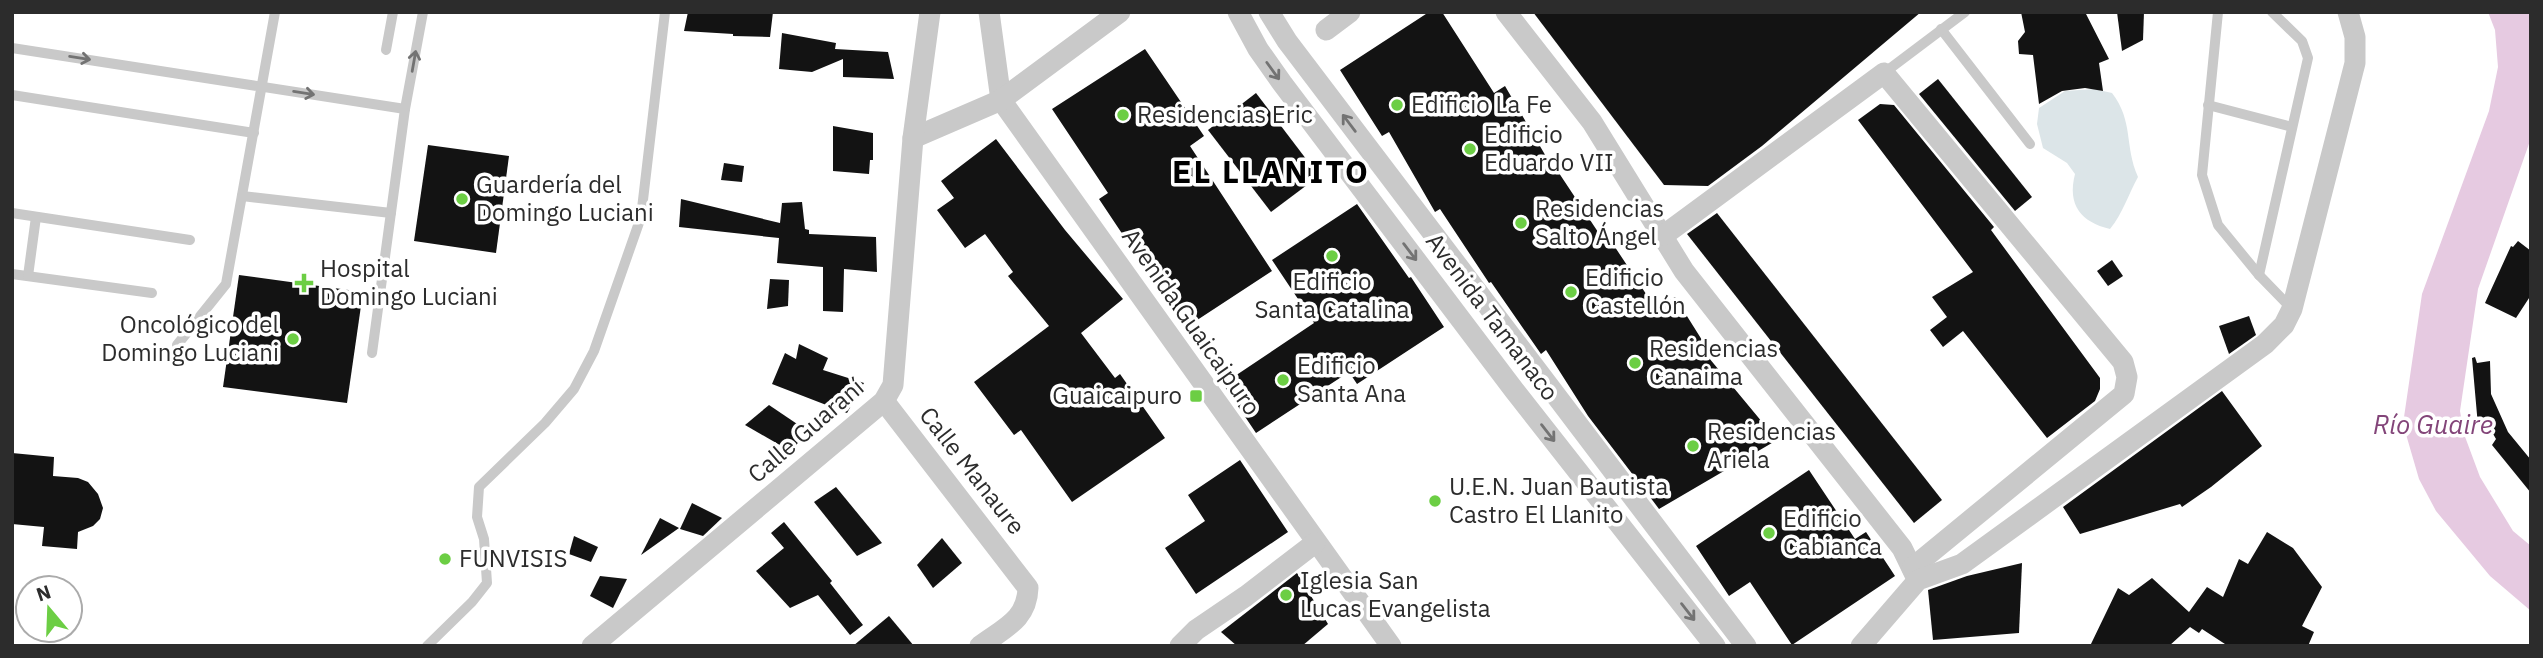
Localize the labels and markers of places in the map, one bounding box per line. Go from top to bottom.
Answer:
place label: Edificio La Fe [1411,88,1552,120]
marker: Edificio La Fe [1389,97,1405,113]
place label: Residencias Eric [1137,98,1313,130]
marker: Residencias Eric [1115,107,1131,123]
place label: Edificio Eduardo VII [1484,118,1614,178]
marker: Edificio Eduardo VII [1462,141,1478,157]
place label: Guardería del Domingo Luciani [476,168,654,228]
marker: Guardería del Domingo Luciani [454,191,470,207]
place label: Residencias Salto Ángel [1535,192,1664,252]
marker: Residencias Salto Ángel [1513,215,1529,231]
marker: Edificio Santa Catalina [1324,248,1340,264]
place label: Hospital Domingo Luciani [320,252,498,312]
place label: Edificio Castellón [1585,261,1686,321]
place label: Edificio Santa Catalina [1254,265,1410,325]
marker: Hospital Domingo Luciani [294,273,314,293]
marker: Edificio Castellón [1563,284,1579,300]
place label: Oncológico del Domingo Luciani [101,308,279,368]
marker: Oncológico del Domingo Luciani [285,331,301,347]
place label: Residencias Canaima [1649,332,1778,392]
place label: Edificio Santa Ana [1297,349,1406,409]
marker: Residencias Canaima [1627,355,1643,371]
marker: Edificio Santa Ana [1275,372,1291,388]
place label: Guaicaipuro [1052,382,1182,410]
marker: Guaicaipuro [1188,388,1204,404]
place label: Residencias Ariela [1707,415,1836,475]
marker: Residencias Ariela [1685,438,1701,454]
place label: U.E.N. Juan Bautista Castro El Llanito [1449,470,1668,530]
marker: U.E.N. Juan Bautista Castro El Llanito [1427,493,1443,509]
place label: Edificio Cabianca [1783,502,1882,562]
marker: Edificio Cabianca [1761,525,1777,541]
place label: FUNVISIS [459,542,567,574]
marker: FUNVISIS [437,551,453,567]
place label: Iglesia San Lucas Evangelista [1300,564,1491,624]
marker: Iglesia San Lucas Evangelista [1278,587,1294,603]

